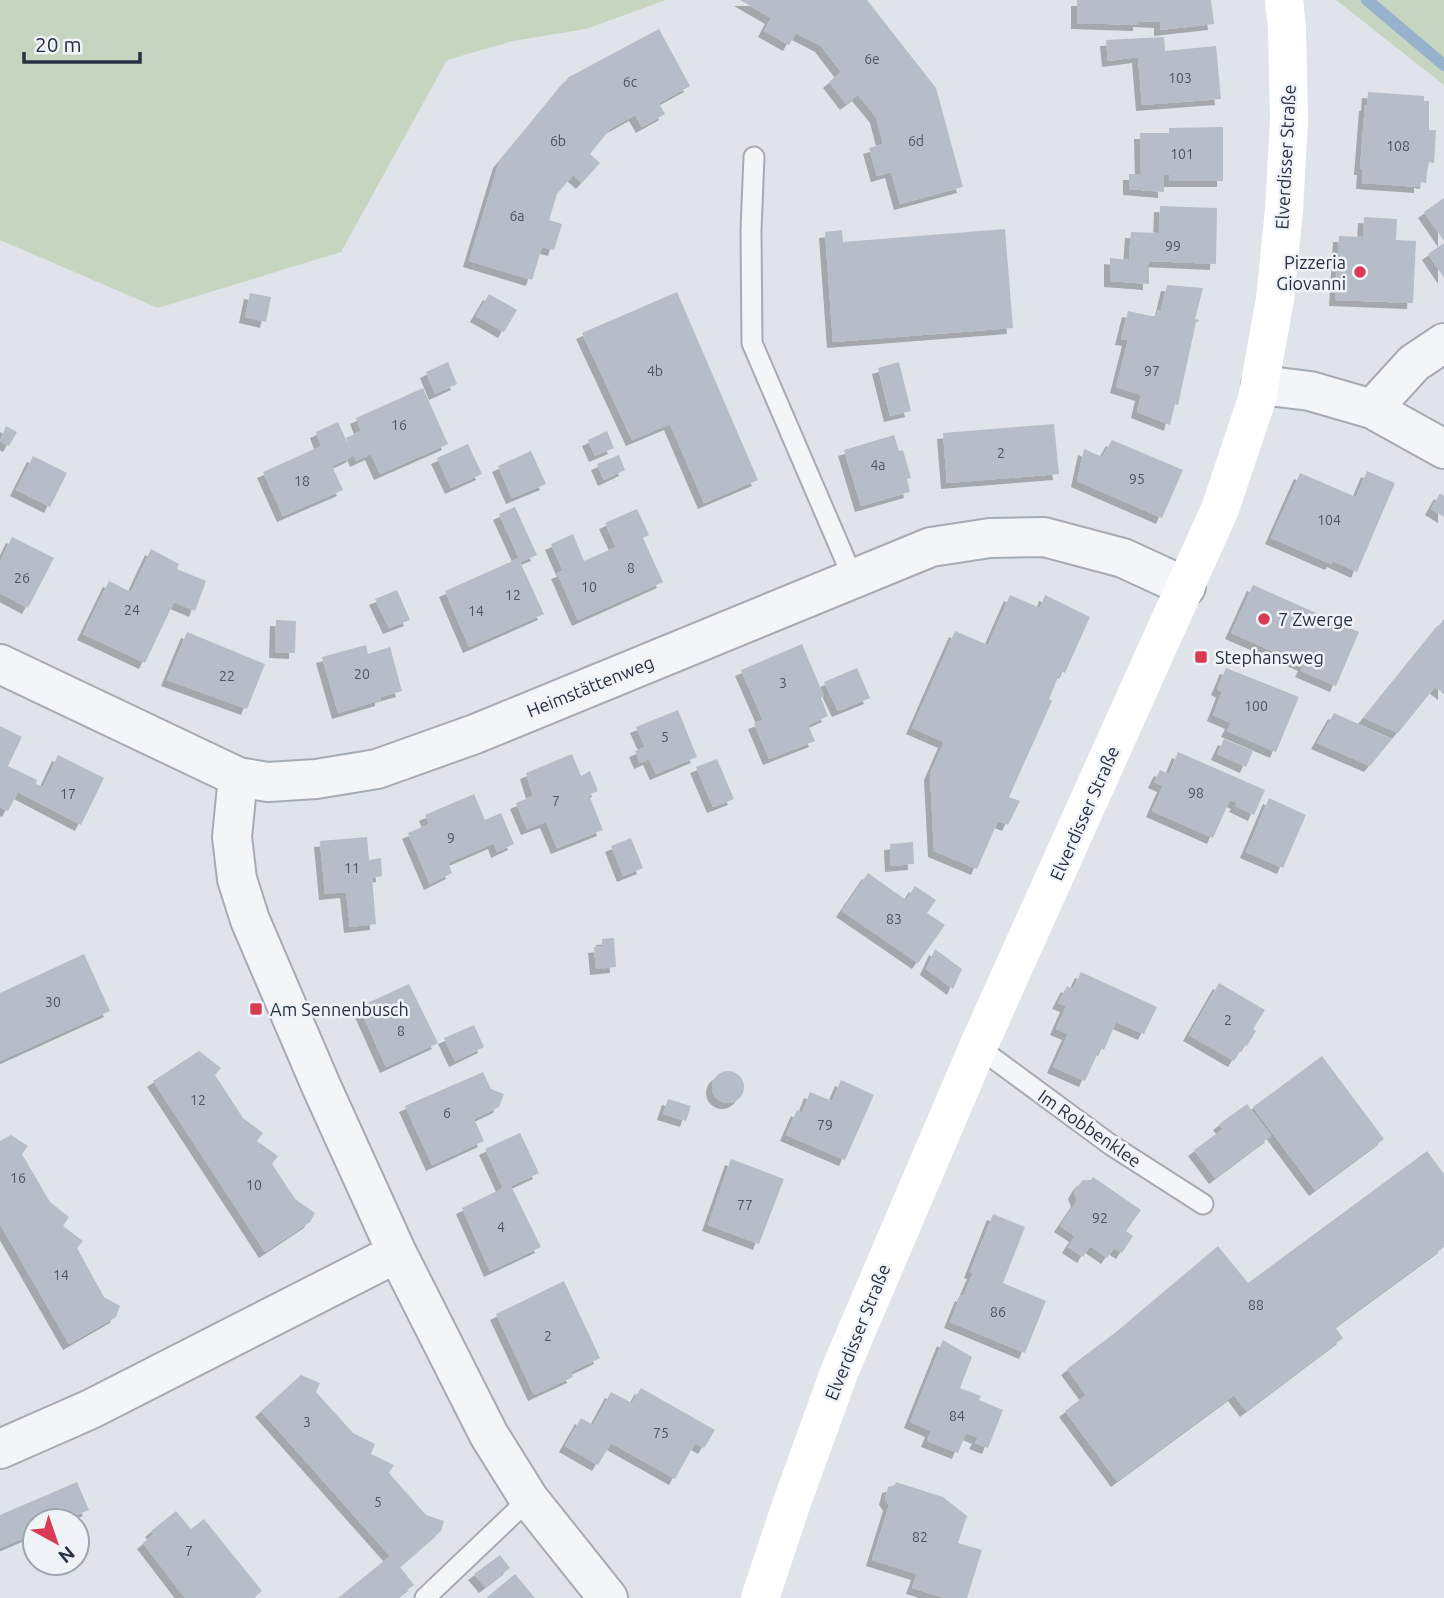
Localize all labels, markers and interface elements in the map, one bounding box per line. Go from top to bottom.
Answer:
scale bar [24,21,140,65]
text: 20 m [35,32,82,56]
house number: 6e [864,51,880,67]
house number: 103 [1168,70,1192,86]
house number: 6c [623,74,638,90]
street label: Elverdisser Straße [1271,84,1299,230]
house number: 6b [550,133,566,149]
house number: 6d [908,133,924,149]
house number: 108 [1386,138,1410,154]
house number: 101 [1170,146,1194,162]
house number: 6a [509,208,525,224]
house number: 99 [1165,238,1181,254]
place label: Pizzeria Giovanni [1276,252,1346,293]
marker: Pizzeria Giovanni [1352,264,1368,280]
house number: 4b [647,363,663,379]
house number: 97 [1144,363,1160,379]
house number: 16 [391,417,407,433]
house number: 2 [997,445,1005,461]
house number: 4a [870,457,886,473]
house number: 95 [1129,471,1145,487]
house number: 18 [294,473,310,489]
house number: 104 [1317,512,1341,528]
house number: 8 [627,560,635,576]
house number: 26 [14,570,30,586]
house number: 10 [581,579,597,595]
house number: 12 [505,587,521,603]
house number: 24 [124,602,140,618]
house number: 14 [468,603,484,619]
place label: 7 Zwerge [1278,609,1353,629]
marker: 7 Zwerge [1256,611,1272,627]
place label: Stephansweg [1215,647,1324,667]
marker: Stephansweg [1193,649,1209,665]
street label: Heimstättenweg [524,651,656,721]
house number: 20 [354,666,370,682]
house number: 22 [219,668,235,684]
house number: 3 [779,675,787,691]
house number: 100 [1244,698,1268,714]
house number: 5 [661,729,669,745]
street label: Elverdisser Straße [1045,743,1123,883]
house number: 98 [1188,785,1204,801]
house number: 17 [60,786,76,802]
house number: 7 [552,793,560,809]
house number: 9 [447,830,455,846]
house number: 11 [344,860,360,876]
house number: 83 [886,911,902,927]
house number: 30 [45,994,61,1010]
place label: Am Sennenbusch [270,999,409,1019]
marker: Am Sennenbusch [248,1001,264,1017]
house number: 2 [1224,1012,1232,1028]
house number: 8 [397,1023,405,1039]
street label: Im Robbenklee [1035,1085,1145,1171]
house number: 12 [190,1092,206,1108]
house number: 6 [443,1105,451,1121]
house number: 79 [817,1117,833,1133]
house number: 16 [10,1170,26,1186]
house number: 10 [246,1177,262,1193]
house number: 77 [737,1197,753,1213]
house number: 92 [1092,1210,1108,1226]
house number: 4 [497,1219,505,1235]
street label: Elverdisser Straße [821,1261,893,1403]
house number: 14 [53,1267,69,1283]
house number: 88 [1248,1297,1264,1313]
house number: 86 [990,1304,1006,1320]
house number: 2 [544,1328,552,1344]
house number: 84 [949,1408,965,1424]
house number: 3 [303,1414,311,1430]
house number: 75 [653,1425,669,1441]
house number: 5 [374,1494,382,1510]
north arrow [21,1507,91,1577]
house number: 82 [912,1529,928,1545]
text: N [54,1542,79,1568]
house number: 7 [185,1543,193,1559]

